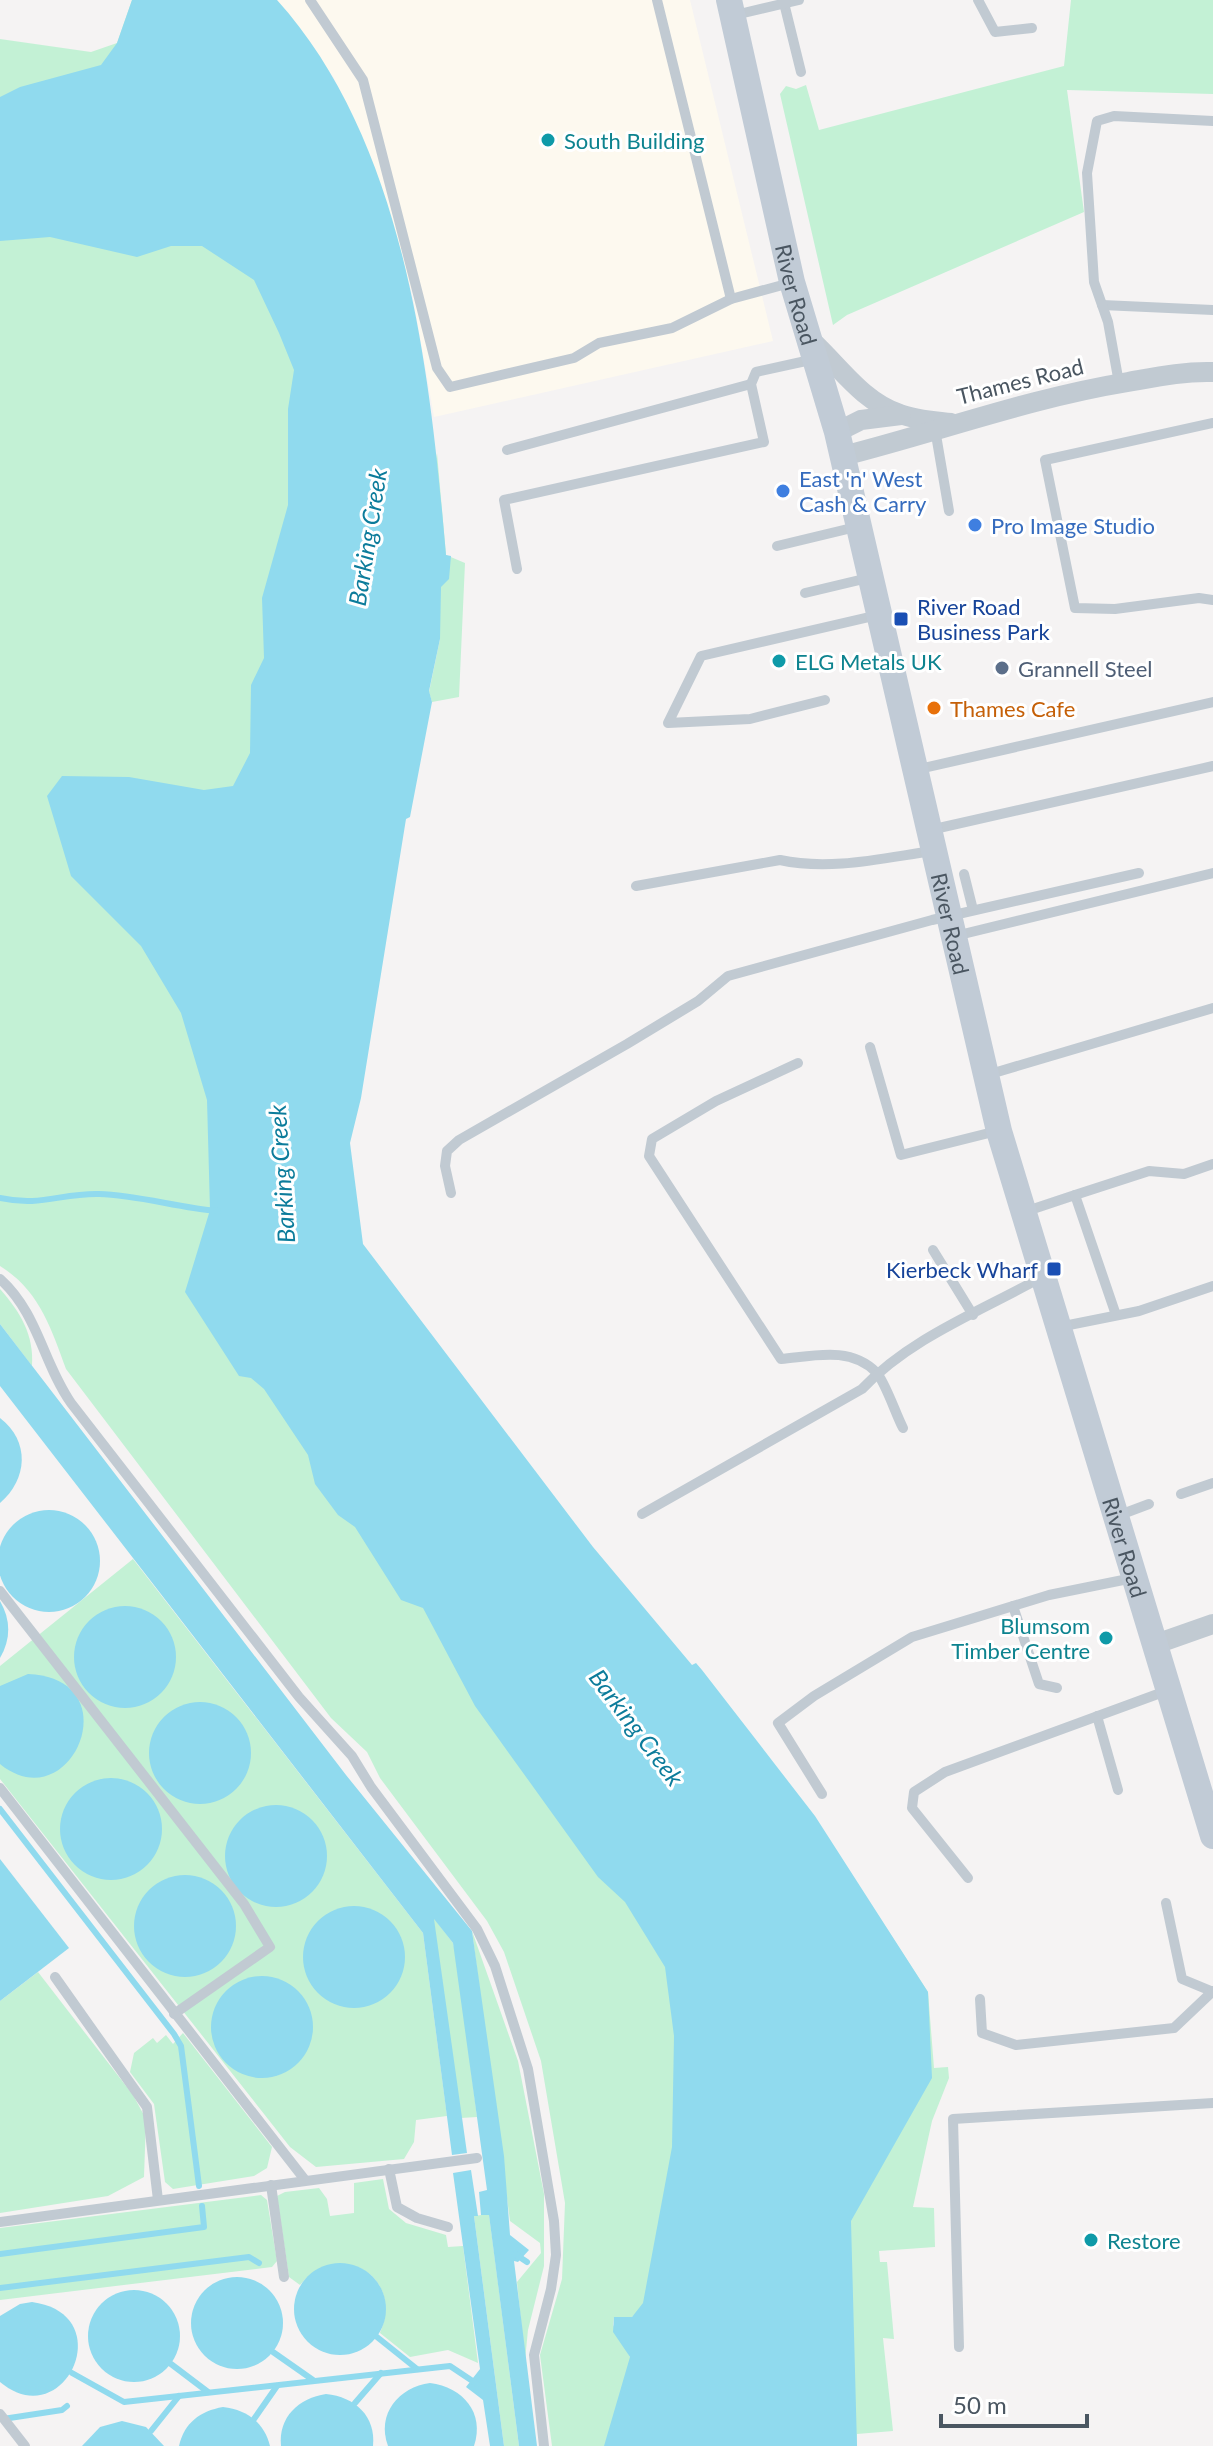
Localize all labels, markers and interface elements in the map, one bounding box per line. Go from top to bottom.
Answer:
place label: South Building [564,127,704,154]
marker: South Building [539,131,557,149]
street label: River Road [770,241,824,348]
street label: Thames Road [954,352,1086,410]
place label: East 'n' West Cash & Carry [799,465,927,517]
water label: Barking Creek [342,466,392,608]
marker: East 'n' West Cash & Carry [774,482,792,500]
place label: Pro Image Studio [991,512,1155,539]
marker: Pro Image Studio [966,516,984,534]
place label: River Road Business Park [917,593,1050,645]
marker: River Road Business Park [892,610,910,628]
place label: ELG Metals UK [795,648,942,675]
marker: ELG Metals UK [770,652,788,670]
place label: Grannell Steel [1018,655,1153,682]
marker: Grannell Steel [993,659,1011,677]
place label: Thames Cafe [950,695,1075,722]
marker: Thames Cafe [925,699,943,717]
street label: River Road [926,870,976,977]
water label: Barking Creek [262,1103,300,1244]
place label: Kierbeck Wharf [886,1256,1038,1283]
marker: Kierbeck Wharf [1045,1260,1063,1278]
street label: River Road [1097,1494,1153,1601]
place label: Blumsom Timber Centre [951,1612,1090,1664]
marker: Blumsom Timber Centre [1097,1629,1115,1647]
water label: Barking Creek [584,1663,691,1792]
place label: Restore [1107,2227,1181,2254]
marker: Restore [1082,2231,1100,2249]
scale bar [941,2378,1087,2428]
text: 50 m [953,2390,1007,2419]

